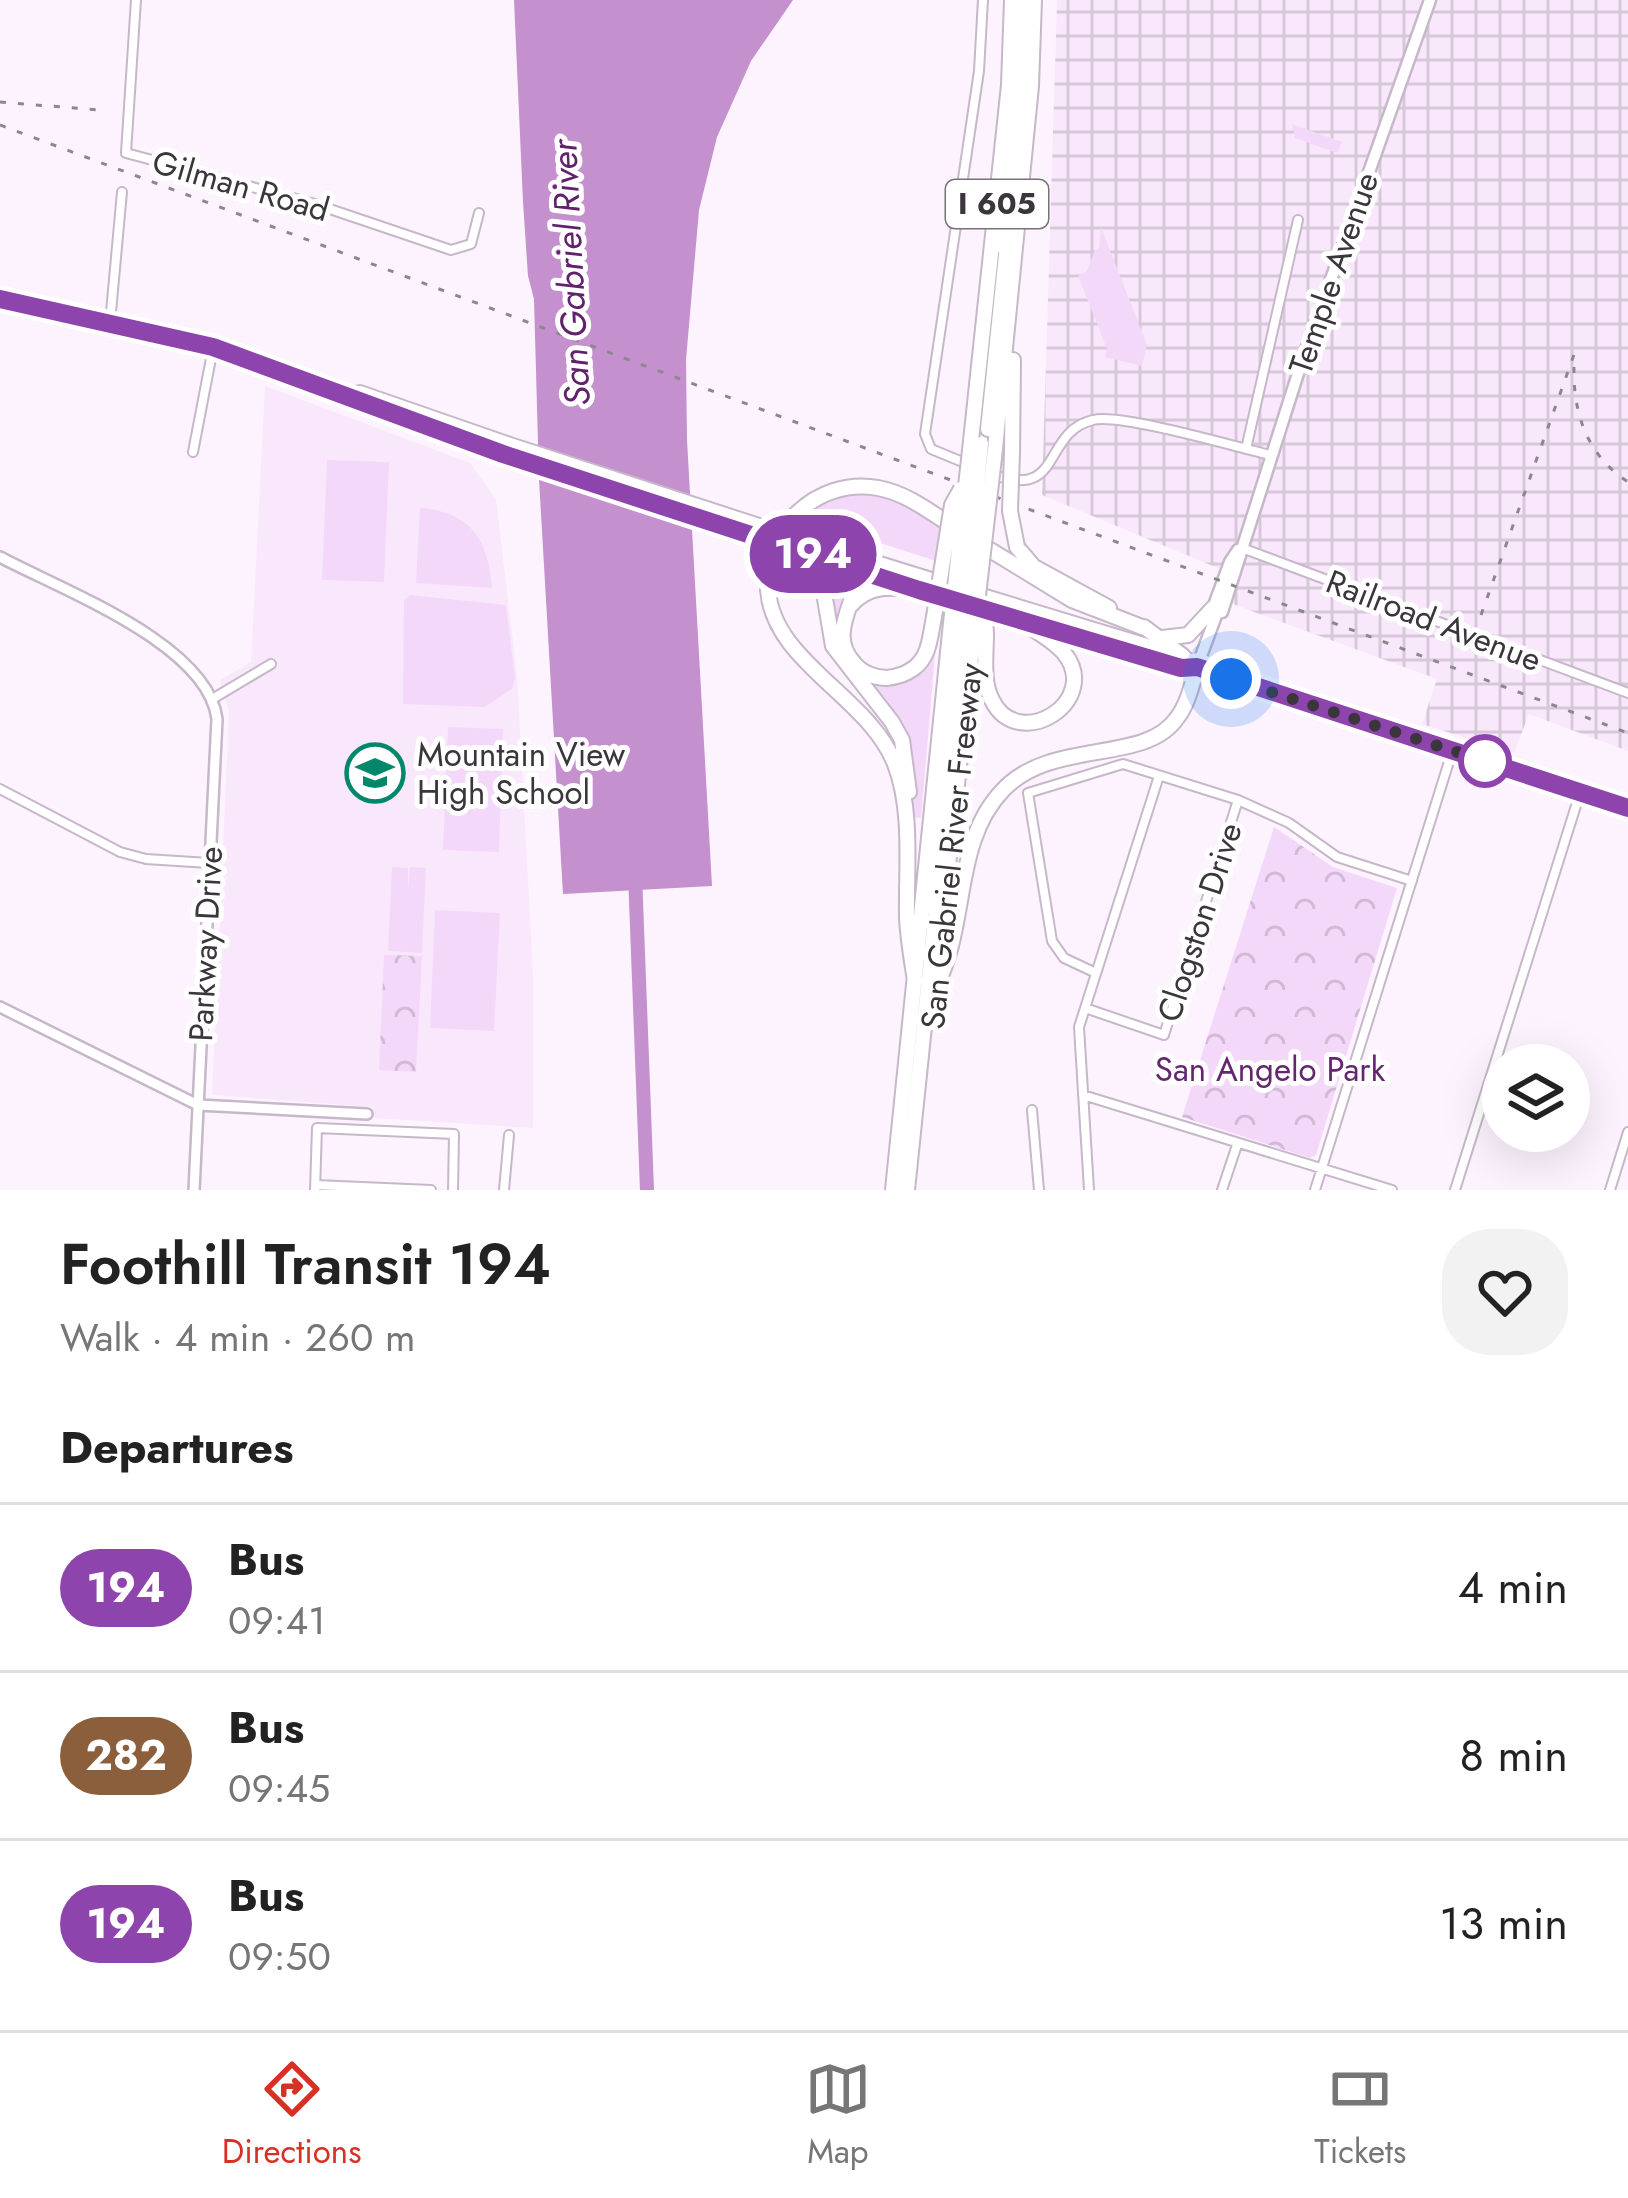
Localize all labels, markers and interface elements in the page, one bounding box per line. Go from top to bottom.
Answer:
water label: San Gabriel River [537,137,603,407]
street label: Gilman Road [147,138,335,233]
street label: Temple Avenue [1277,166,1390,381]
road number: I 605 [946,180,1048,228]
line badge: 194 [744,515,882,593]
text: 194 [774,523,852,584]
street label: Railroad Avenue [1320,558,1548,683]
your location [1201,649,1261,709]
street label: San Gabriel River Freeway [909,660,994,1031]
place label: Mountain View High School [417,731,626,816]
unlabelled marker [1460,736,1510,786]
school or university icon: Mountain View High School [344,742,406,804]
street label: Clogston Drive [1145,817,1254,1028]
street label: Parkway Drive [177,845,234,1043]
map controls [1482,1044,1590,1152]
button: layers [1482,1044,1590,1152]
park label: San Angelo Park [1155,1046,1386,1093]
text: Foothill Transit 194 [60,1223,551,1305]
button: heart [1442,1229,1568,1355]
text: Walk · 4 min · 260 m [60,1309,415,1366]
text: Departures [60,1415,294,1480]
text: Bus [228,1527,304,1592]
text: 4 min [1458,1555,1568,1620]
text: 194 [87,1557,165,1618]
text: 09:41 [228,1592,326,1649]
text: Bus [228,1695,304,1760]
text: 8 min [1460,1723,1568,1788]
text: 282 [85,1725,167,1786]
text: 09:45 [228,1760,330,1817]
text: Bus [228,1863,304,1928]
text: 13 min [1439,1891,1568,1956]
text: 194 [87,1893,165,1954]
text: 09:50 [228,1928,331,1985]
tab: Directions [222,2056,361,2175]
tab: Map [805,2056,871,2175]
tab: Tickets [1314,2056,1406,2175]

